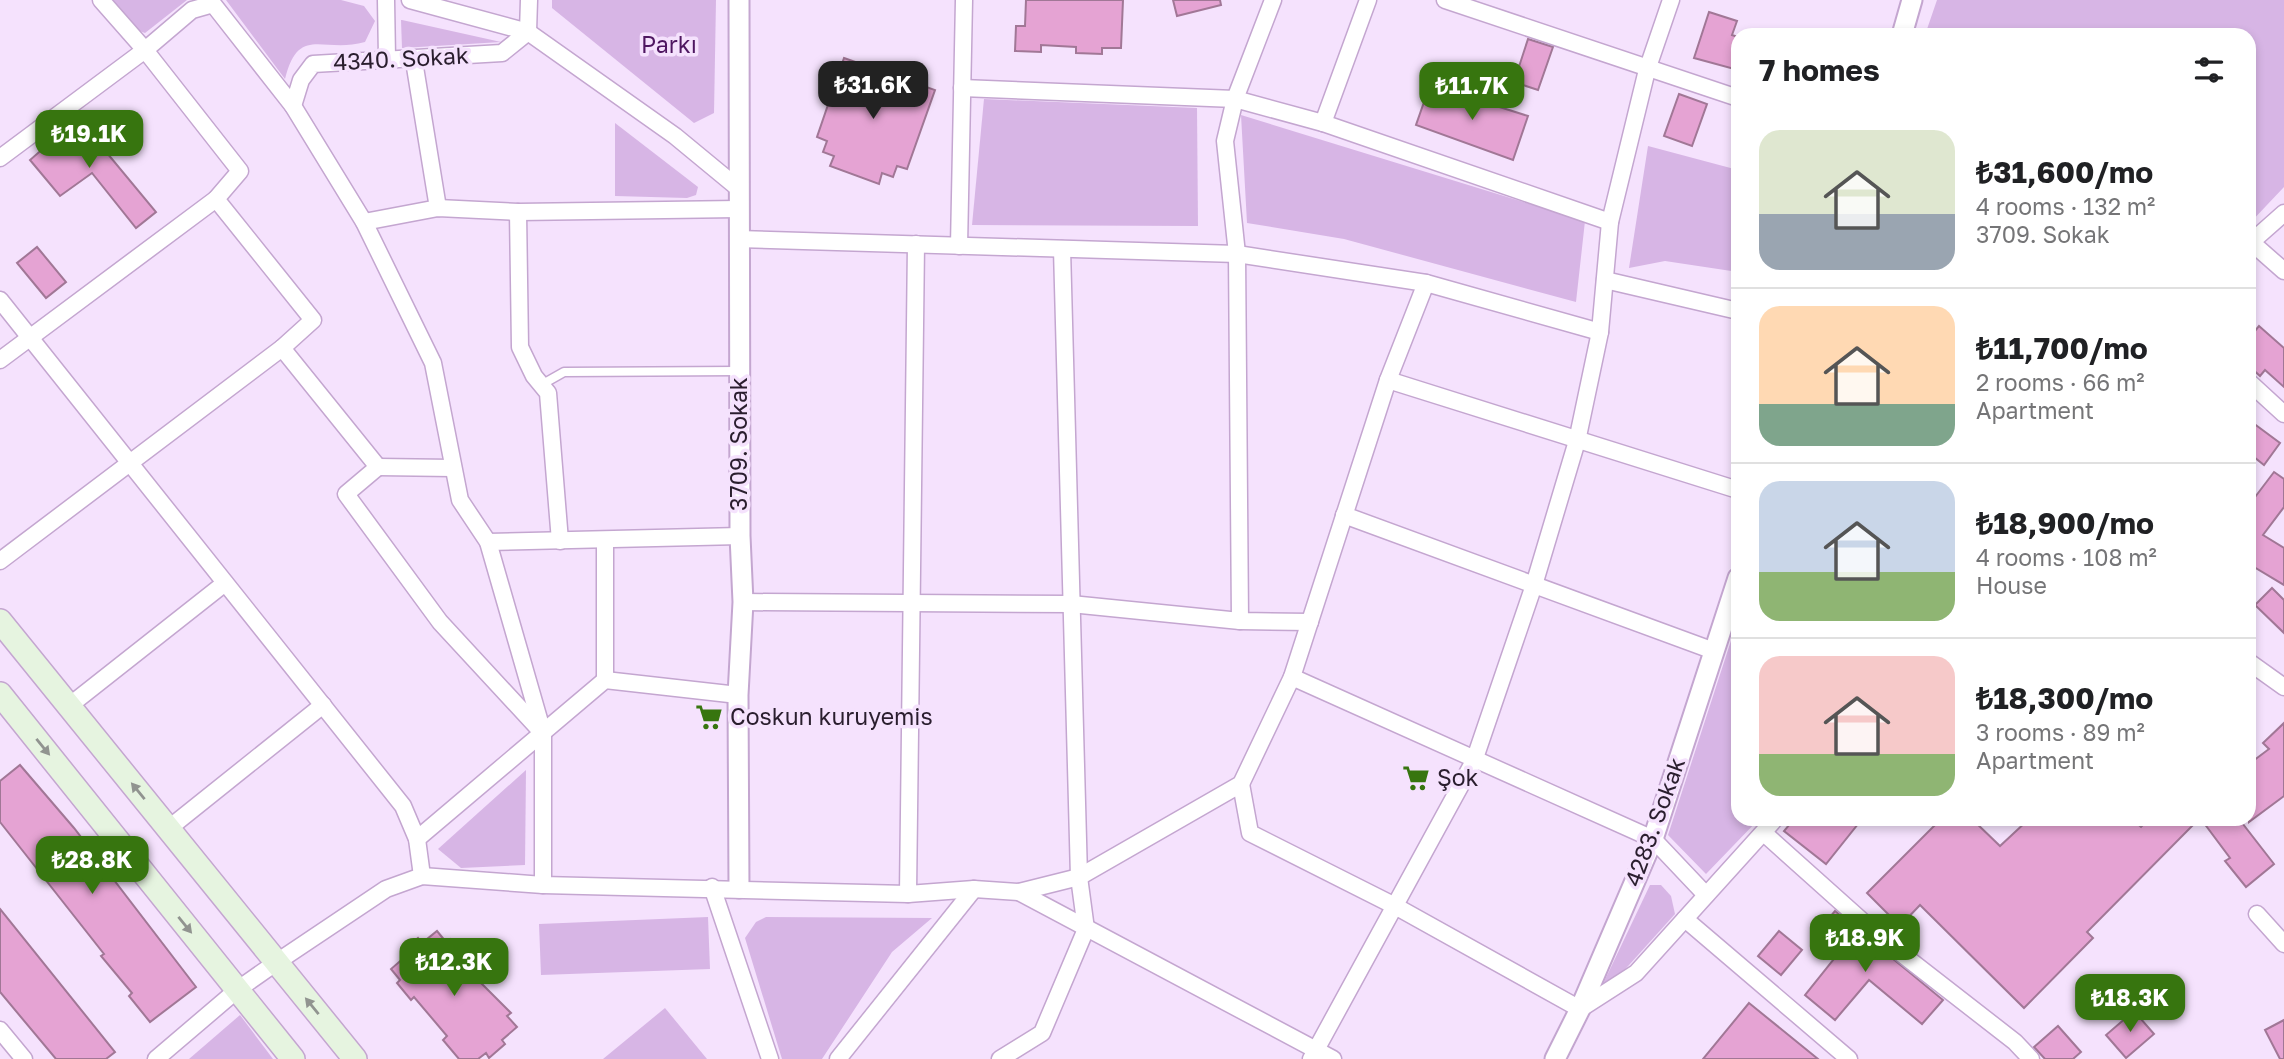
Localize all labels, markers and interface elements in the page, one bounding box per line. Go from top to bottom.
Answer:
park label: Parkı [641,30,697,58]
street label: 4340. Sokak [332,40,469,76]
icon: filters [2190,51,2228,89]
text: 7 homes [1759,52,1880,88]
pin: ₺31.6K [816,61,930,121]
pin: ₺11.7K [1415,62,1529,122]
text: ₺31.6K [834,70,912,98]
text: ₺11.7K [1435,71,1509,99]
pin: ₺19.1K [32,110,146,170]
text: ₺19.1K [51,119,127,147]
text: ₺31,600/mo [1976,154,2153,190]
icon: home [1815,158,1899,242]
text: 4 rooms · 132 m² [1976,192,2155,220]
text: 3709. Sokak [1976,220,2110,248]
text: ₺11,700/mo [1976,330,2148,366]
icon: home [1815,334,1899,418]
text: 2 rooms · 66 m² [1976,368,2145,396]
street label: 3709. Sokak [724,377,752,511]
text: Apartment [1976,396,2094,424]
text: ₺18,900/mo [1976,505,2154,541]
icon: home [1815,509,1899,593]
text: 4 rooms · 108 m² [1976,543,2157,571]
text: House [1976,571,2047,599]
text: ₺18,300/mo [1976,680,2153,716]
icon: home [1815,684,1899,768]
supermarket icon: Coskun kuruyemis [694,702,724,732]
place label: Coskun kuruyemis [730,702,933,730]
text: 3 rooms · 89 m² [1976,718,2145,746]
one-way arrow [35,738,50,756]
text: Apartment [1976,746,2094,774]
street label: 4283. Sokak [1618,754,1690,890]
supermarket icon: Şok [1401,763,1431,793]
place label: Şok [1437,763,1479,791]
one-way arrow [131,783,146,800]
pin: ₺28.8K [35,836,149,896]
text: ₺28.8K [52,845,132,873]
pin: ₺18.9K [1808,914,1922,974]
one-way arrow [177,916,192,933]
text: ₺18.9K [1826,923,1904,951]
pin: ₺12.3K [397,939,511,998]
text: ₺12.3K [415,947,493,975]
pin: ₺18.3K [2073,974,2187,1034]
text: ₺18.3K [2091,983,2169,1011]
one-way arrow [305,997,320,1015]

